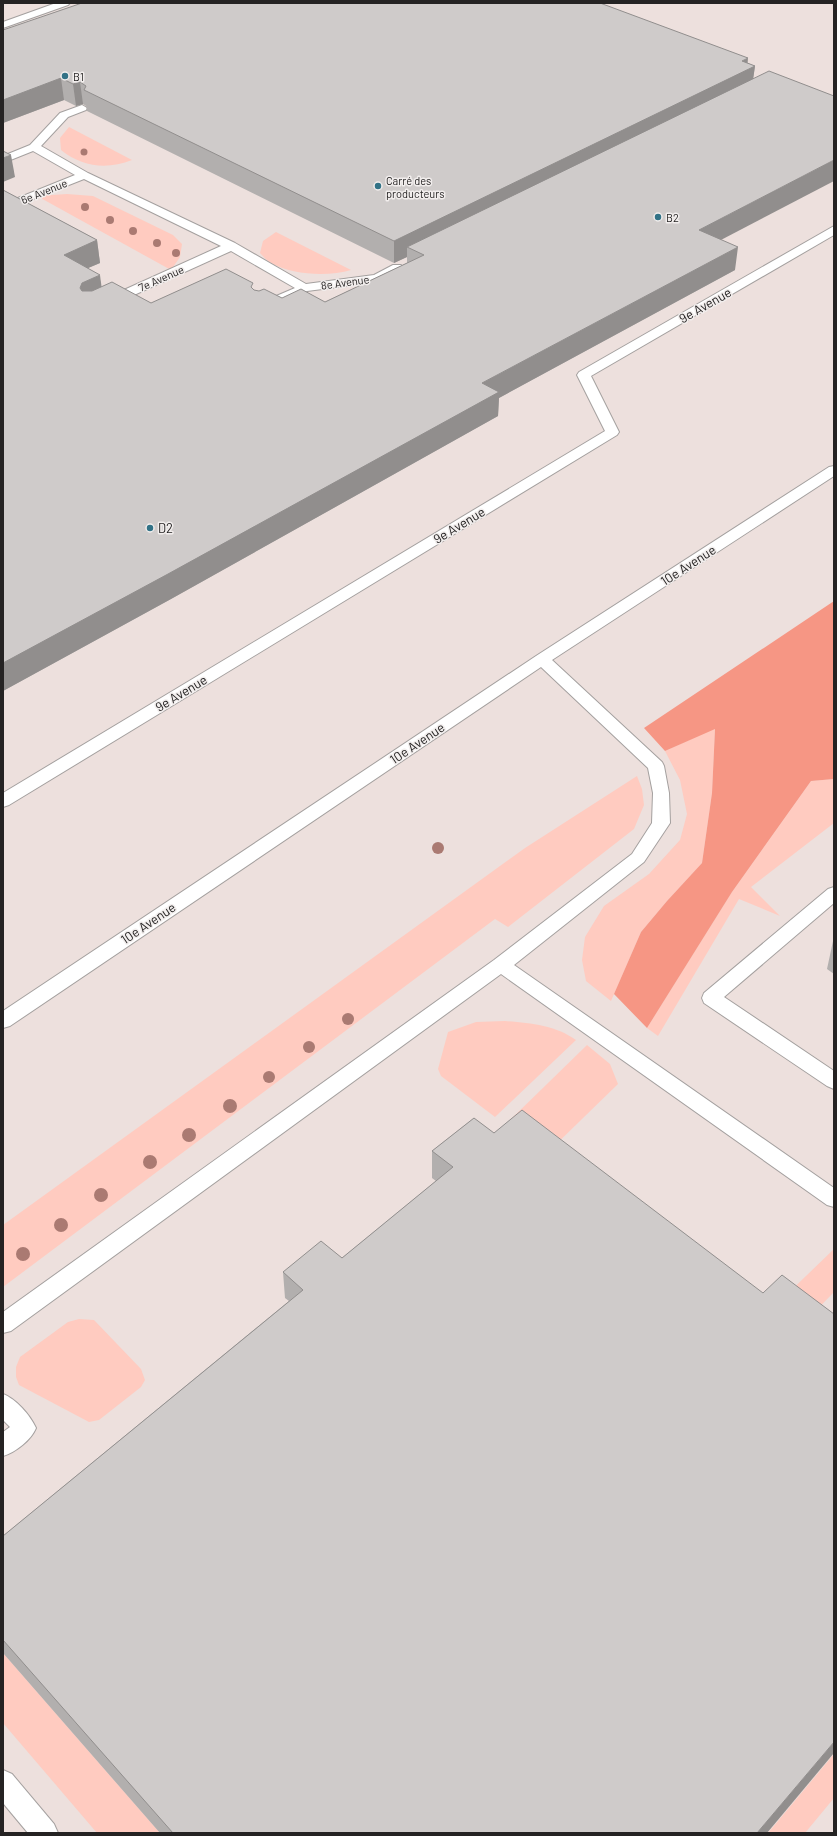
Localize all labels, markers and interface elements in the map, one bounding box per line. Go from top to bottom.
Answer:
place label: B1 [73,70,84,83]
marker: B1 [60,71,70,81]
place label: Carré des producteurs [386,174,445,200]
street label: 6e Avenue [19,176,69,206]
marker: Carré des producteurs [373,181,383,191]
place label: B2 [666,211,679,224]
marker: B2 [653,212,663,222]
street label: 7e Avenue [136,262,186,294]
street label: 8e Avenue [320,272,370,292]
street label: 9e Avenue [676,284,734,326]
street label: 9e Avenue [430,503,488,547]
place label: D2 [158,520,173,536]
marker: D2 [145,523,155,533]
street label: 10e Avenue [657,541,719,589]
street label: 9e Avenue [152,671,210,715]
street label: 10e Avenue [387,719,448,767]
street label: 10e Avenue [118,899,179,947]

